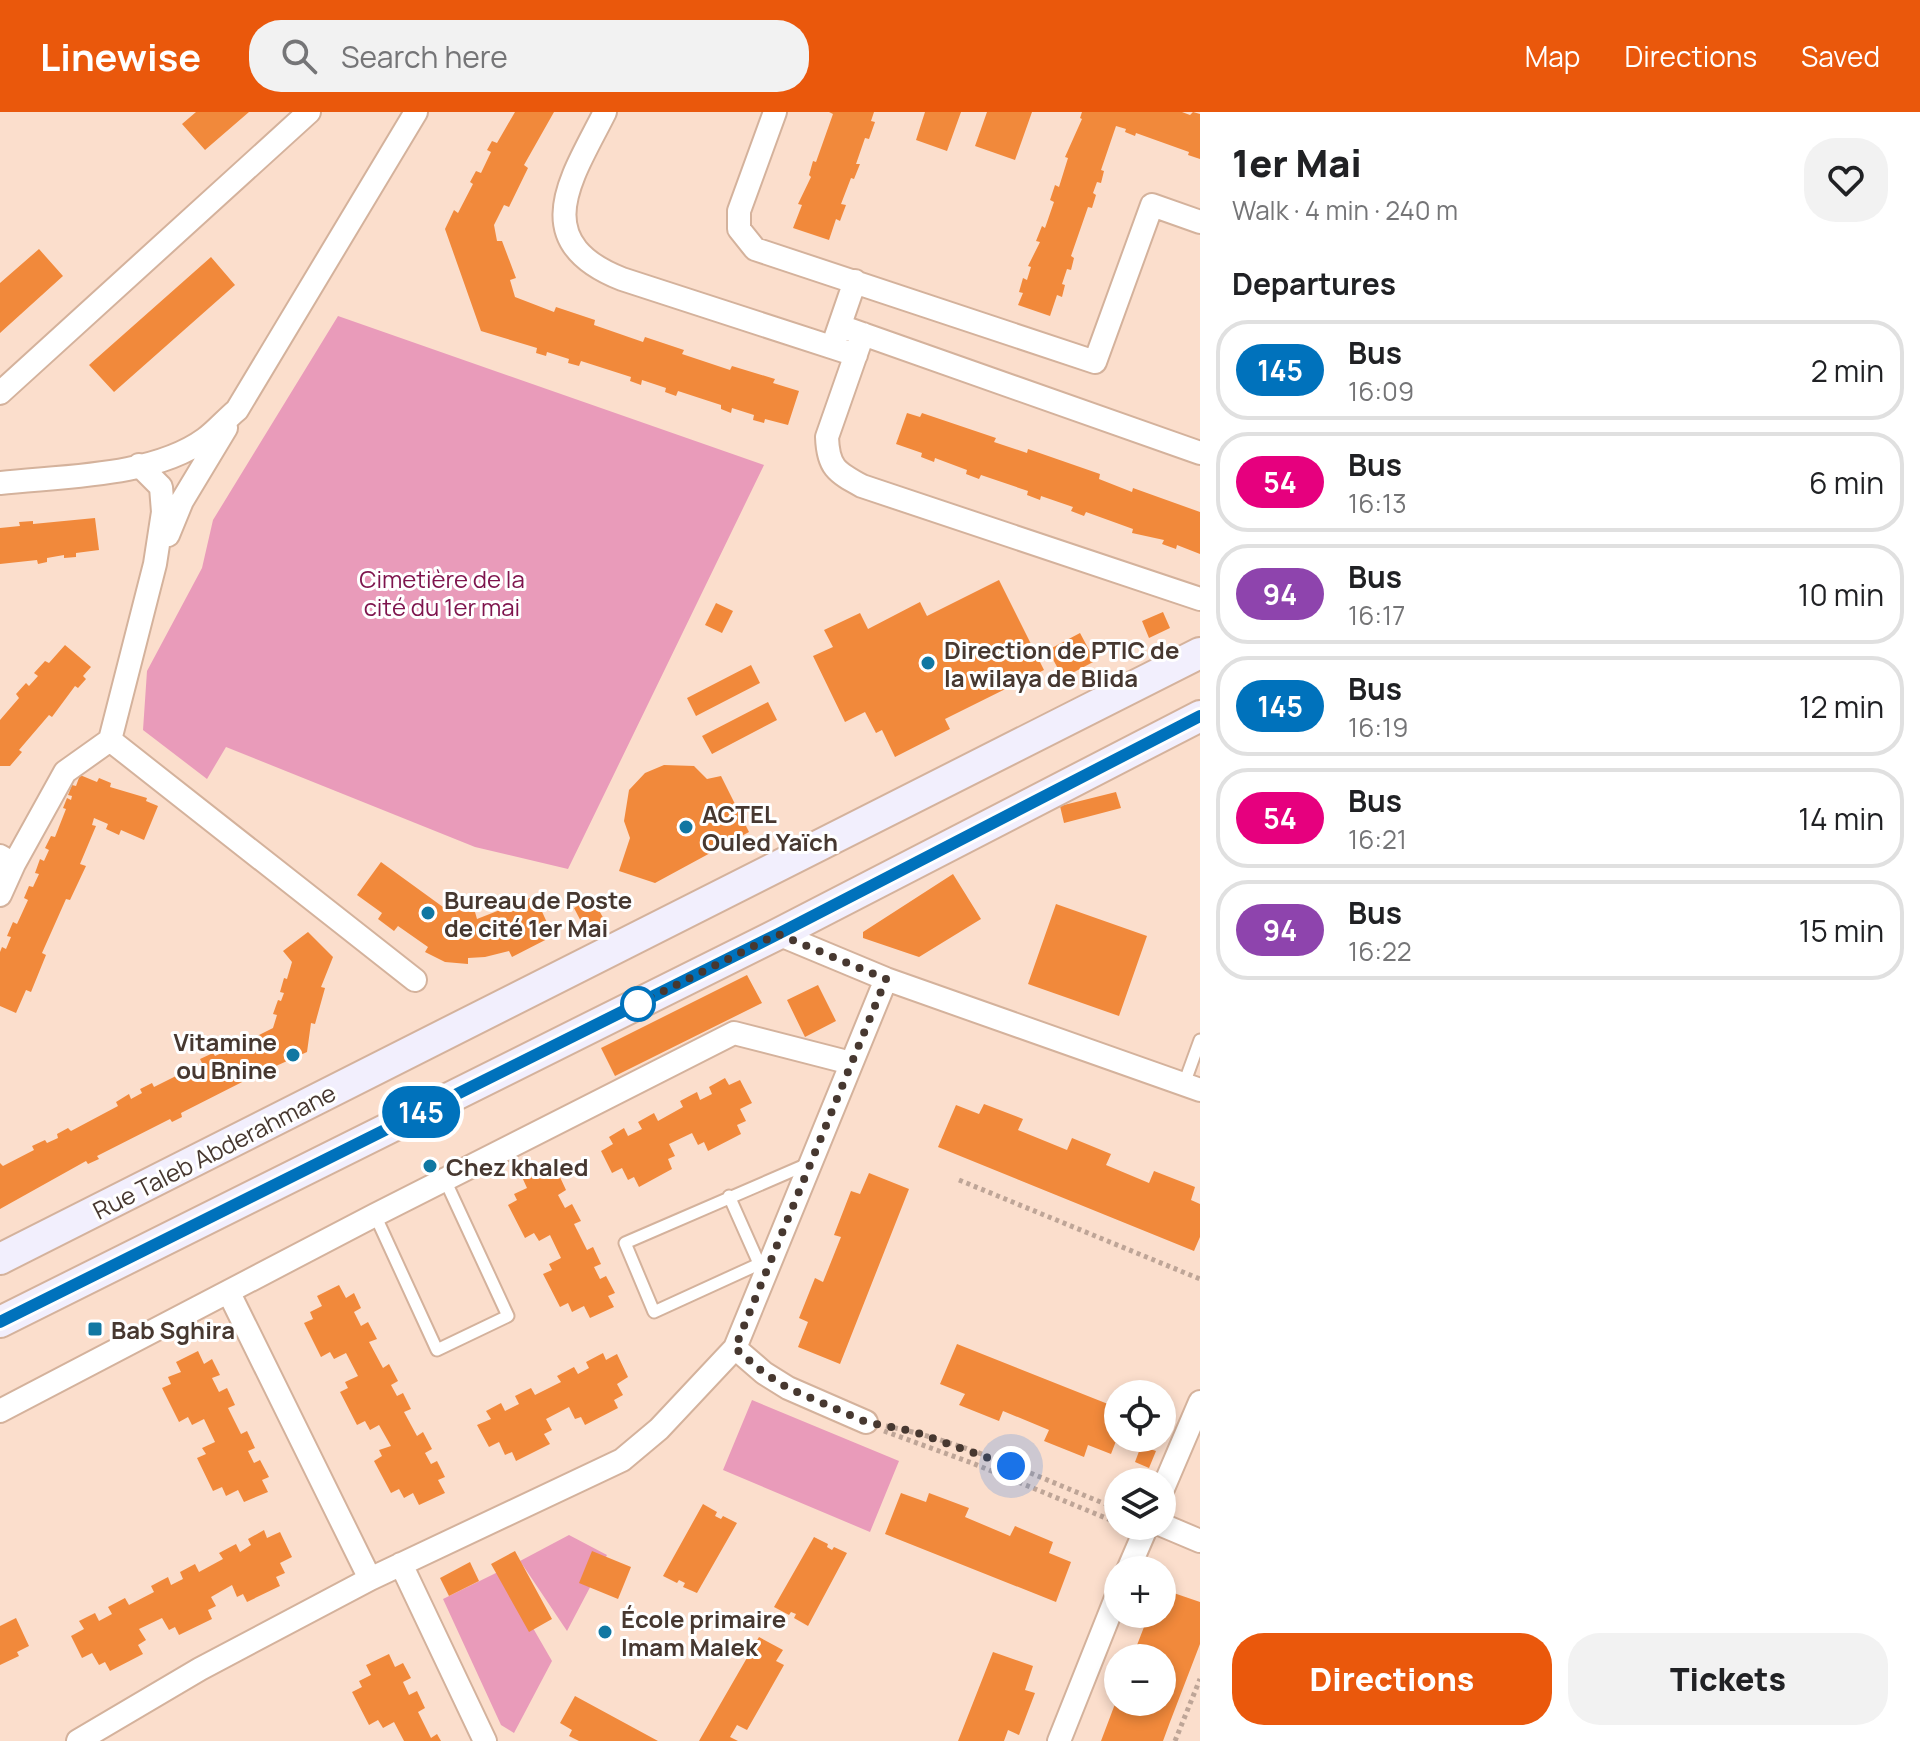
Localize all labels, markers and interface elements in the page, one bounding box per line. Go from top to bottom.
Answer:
search box [249,20,809,92]
text: Linewise [40,30,201,82]
icon: search [277,34,321,78]
text: Search here [341,36,508,77]
text: Map [1525,37,1580,75]
text: Directions [1624,37,1757,75]
text: Saved [1801,37,1880,75]
text: 1er Mai [1232,136,1362,188]
button: heart [1804,138,1888,222]
text: Walk · 4 min · 240 m [1232,192,1458,228]
text: Departures [1232,263,1396,304]
text: Bus [1348,332,1402,373]
text: 2 min [1811,350,1884,391]
text: 145 [1257,351,1303,389]
text: 16:09 [1348,373,1414,409]
text: Bus [1348,444,1402,485]
text: 6 min [1809,462,1884,503]
text: 54 [1263,463,1297,501]
text: 16:13 [1348,485,1407,521]
text: Bus [1348,556,1402,597]
park label: Cimetière de la cité du 1er mai [359,562,525,623]
text: 10 min [1798,574,1884,615]
text: 94 [1263,575,1297,613]
text: 16:17 [1348,597,1405,633]
place label: Direction de PTIC de la wilaya de Blida [944,633,1179,694]
marker: Direction de PTIC de la wilaya de Blida [919,654,937,672]
text: Bus [1348,668,1402,709]
text: 12 min [1799,686,1884,727]
text: 145 [1257,687,1303,725]
text: 16:19 [1348,709,1408,745]
text: Bus [1348,780,1402,821]
place label: ACTEL Ouled Yaïch [702,797,838,858]
text: 14 min [1798,798,1884,839]
text: 54 [1263,799,1297,837]
marker: ACTEL Ouled Yaïch [677,818,695,836]
text: 16:21 [1348,821,1407,857]
place label: Bureau de Poste de cité 1er Mai [444,883,632,944]
text: Bus [1348,892,1402,933]
marker: Bureau de Poste de cité 1er Mai [419,904,437,922]
text: 15 min [1799,910,1884,951]
text: 94 [1263,911,1297,949]
text: 16:22 [1348,933,1412,969]
unlabelled marker [621,987,655,1021]
place label: Vitamine ou Bnine [174,1025,277,1086]
marker: Vitamine ou Bnine [284,1046,302,1064]
street label: Rue Taleb Abderahmane [87,1075,341,1227]
line badge: 145 [375,1086,467,1138]
text: 145 [398,1093,444,1131]
place label: Chez khaled [446,1150,589,1183]
marker: Chez khaled [421,1157,439,1175]
place label: Bab Sghira [111,1313,235,1346]
marker: Bab Sghira [86,1320,104,1338]
map controls [1104,1380,1176,1716]
button: locate [1104,1380,1176,1452]
your location [991,1446,1031,1486]
button: layers [1104,1468,1176,1540]
button: + [1104,1556,1176,1628]
place label: École primaire Imam Malek [621,1602,786,1663]
marker: École primaire Imam Malek [596,1623,614,1641]
button: Directions [1232,1633,1552,1725]
button: Tickets [1568,1633,1888,1725]
button: − [1104,1644,1176,1716]

